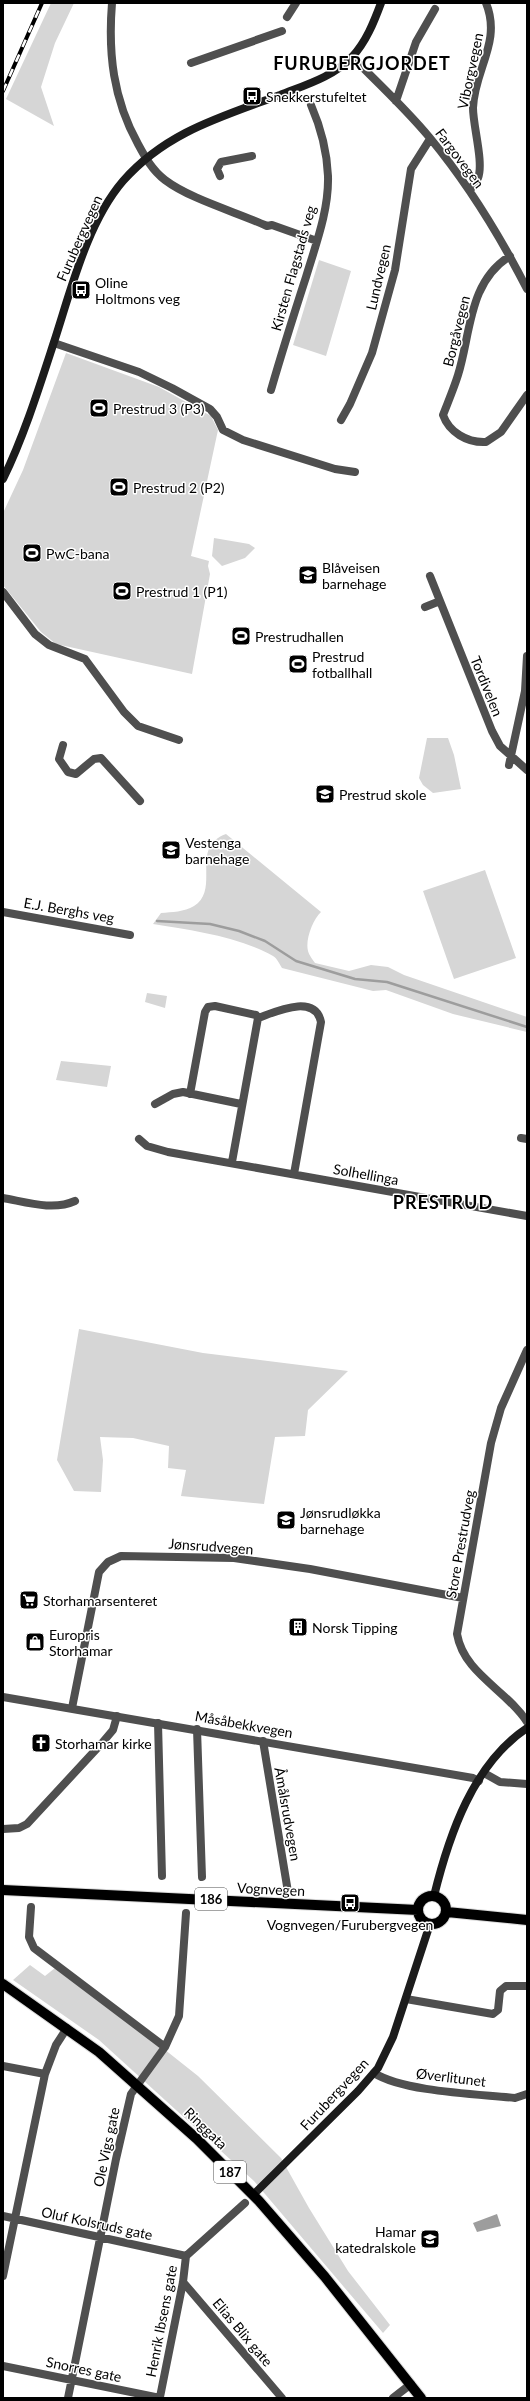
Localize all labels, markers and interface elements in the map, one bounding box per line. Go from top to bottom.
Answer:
street label: Viborgvegen [454,31,486,111]
district label: FURUBERGJORDET [273,52,451,74]
bus stop icon: Snekkerstufeltet [241,85,263,107]
place label: Snekkerstufeltet [266,88,367,105]
street label: Fargovegen [432,125,488,191]
street label: Furubergvegen [52,192,106,284]
street label: Kirsten Flagstads veg [267,203,319,333]
street label: Lundvegen [362,242,394,312]
place label: Oline Holtmons veg [95,274,180,307]
bus stop icon: Oline Holtmons veg [70,279,92,301]
street label: Borgåvegen [439,294,473,368]
sports icon: Prestrud 3 (P3) [88,397,110,419]
place label: Prestrud 3 (P3) [113,400,205,417]
sports icon: Prestrud 2 (P2) [108,476,130,498]
place label: Prestrud 2 (P2) [133,479,225,496]
sports icon: PwC-bana [21,542,43,564]
place label: PwC-bana [46,545,110,562]
place label: Blåveisen barnehage [322,559,386,592]
school or university icon: Blåveisen barnehage [297,564,319,586]
sports icon: Prestrud 1 (P1) [111,580,133,602]
place label: Prestrud 1 (P1) [136,583,228,600]
sports icon: Prestrudhallen [230,625,252,647]
place label: Prestrudhallen [255,628,344,645]
place label: Prestrud fotballhall [312,648,372,681]
sports icon: Prestrud fotballhall [287,653,309,675]
street label: Tordivelen [467,653,507,719]
school or university icon: Prestrud skole [314,783,336,805]
place label: Prestrud skole [339,786,426,803]
place label: Vestenga barnehage [185,834,249,867]
school or university icon: Vestenga barnehage [160,839,182,861]
street label: E.J. Berghs veg [22,894,116,926]
street label: Solhellinga [332,1160,400,1188]
district label: PRESTRUD [393,1191,493,1213]
street label: Store Prestrudveg [442,1488,478,1600]
place label: Jønsrudløkka barnehage [300,1504,381,1537]
school or university icon: Jønsrudløkka barnehage [275,1509,297,1531]
street label: Jønsrudvegen [168,1535,254,1557]
supermarket icon: Storhamarsenteret [18,1589,40,1611]
place label: Storhamarsenteret [43,1592,157,1609]
building icon: Norsk Tipping [287,1616,309,1638]
place label: Norsk Tipping [312,1619,398,1636]
place label: Europris Storhamar [49,1626,113,1659]
shop icon: Europris Storhamar [24,1631,46,1653]
street label: Måsåbekkvegen [194,1707,294,1741]
church icon: Storhamar kirke [30,1732,52,1754]
place label: Storhamar kirke [55,1735,152,1752]
street label: Åmålsrudvegen [271,1766,305,1862]
street label: Vognvegen [237,1879,305,1899]
road number: 186 [195,1888,227,1910]
bus stop icon: Vognvegen/Furubergvegen [339,1892,361,1914]
place label: Vognvegen/Furubergvegen [267,1916,433,1933]
street label: Furubergvegen [296,2054,372,2134]
street label: Øverlitunet [415,2064,487,2090]
street label: Ringgata [181,2103,231,2153]
street label: Ole Vigs gate [89,2106,123,2188]
road number: 187 [214,2161,246,2183]
street label: Oluf Kolsruds gate [40,2203,154,2243]
place label: Hamar katedralskole [335,2223,416,2256]
school or university icon: Hamar katedralskole [419,2228,441,2250]
street label: Henrik Ibsens gate [142,2263,180,2379]
street label: Elias Blix gate [210,2294,276,2370]
street label: Snorres gate [45,2353,123,2385]

